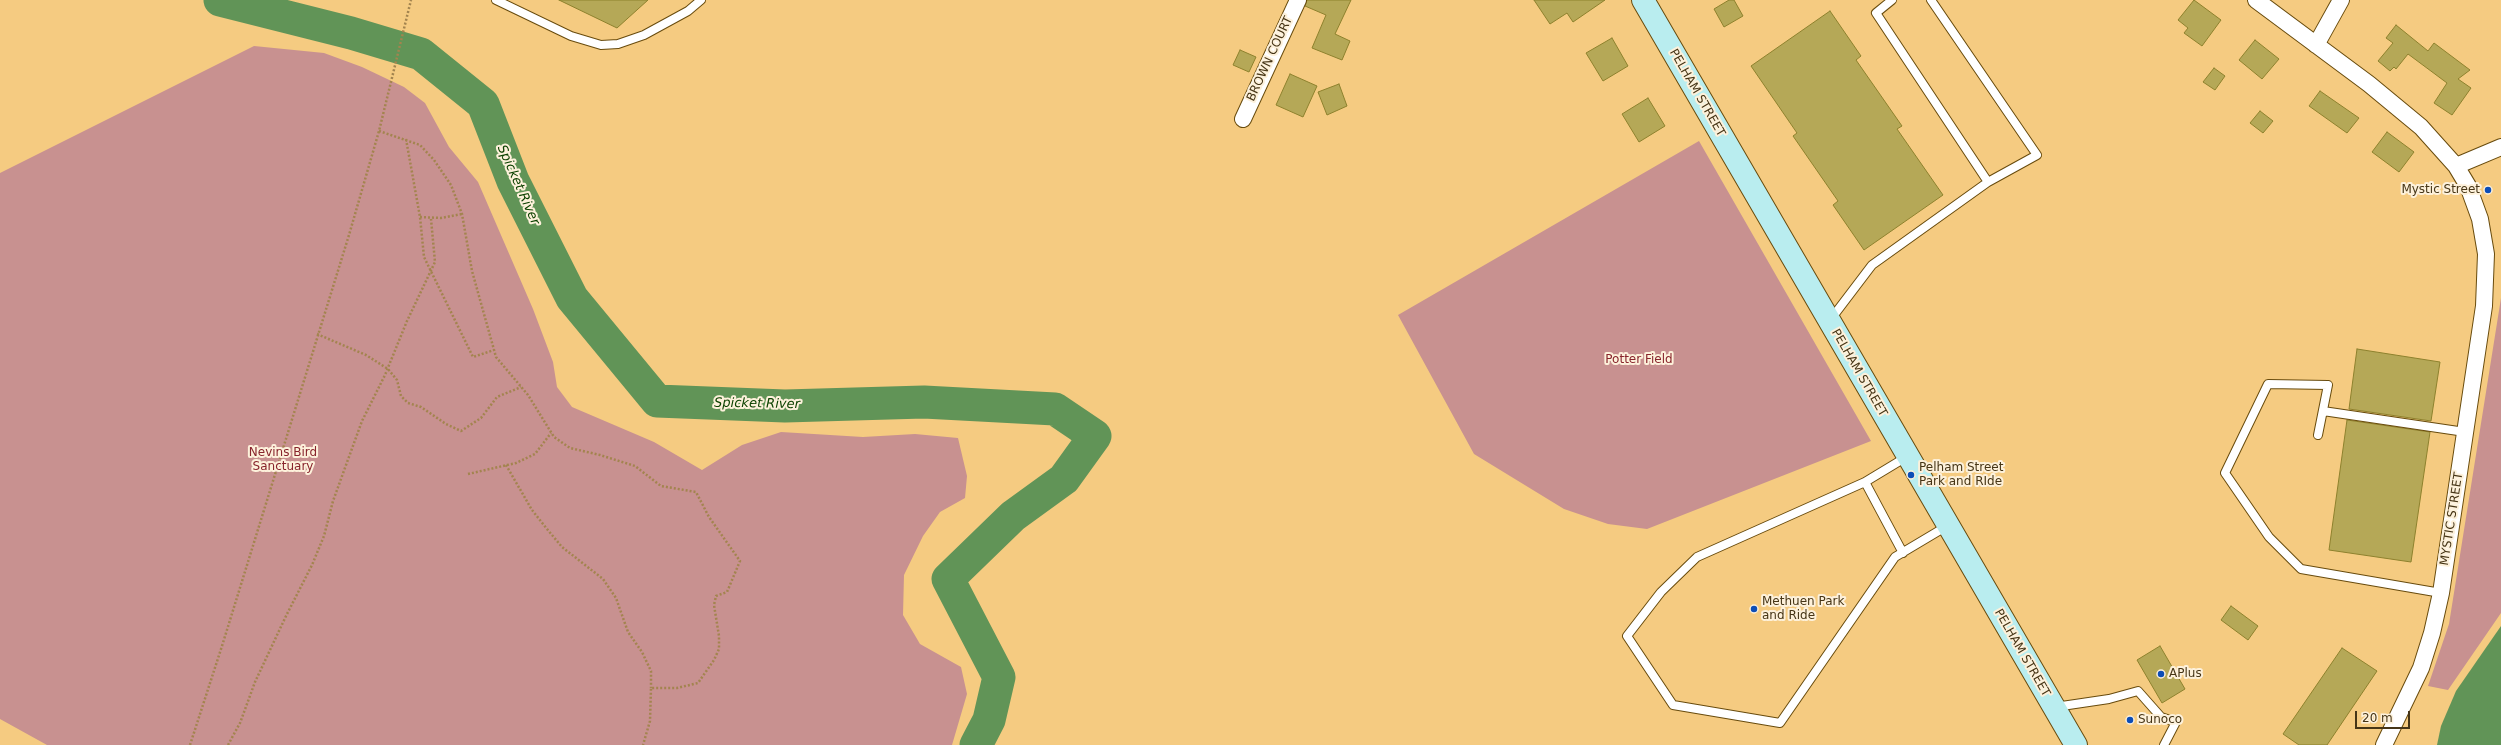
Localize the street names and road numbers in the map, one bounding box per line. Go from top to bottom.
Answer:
street label: BROWN COURT [1244,14,1296,104]
street label: PELHAM STREET [1666,47,1728,139]
street label: PELHAM STREET [1828,327,1890,419]
street label: MYSTIC STREET [2438,471,2466,567]
street label: PELHAM STREET [1991,607,2053,699]

